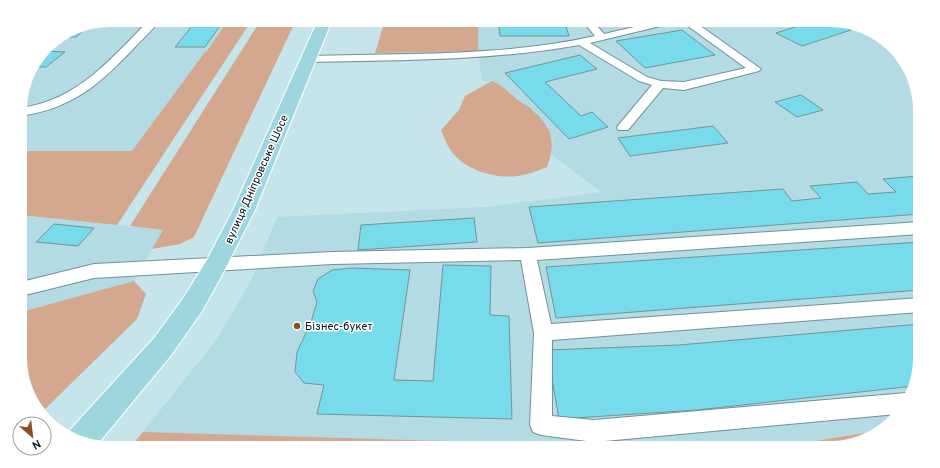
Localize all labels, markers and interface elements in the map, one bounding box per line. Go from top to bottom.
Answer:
street label: вулиця Дніпровське Шосе [222,113,292,246]
place label: Бізнес-букет [305,320,373,334]
marker: Бізнес-букет [292,321,302,331]
north arrow [12,416,52,456]
text: N [29,436,43,452]

